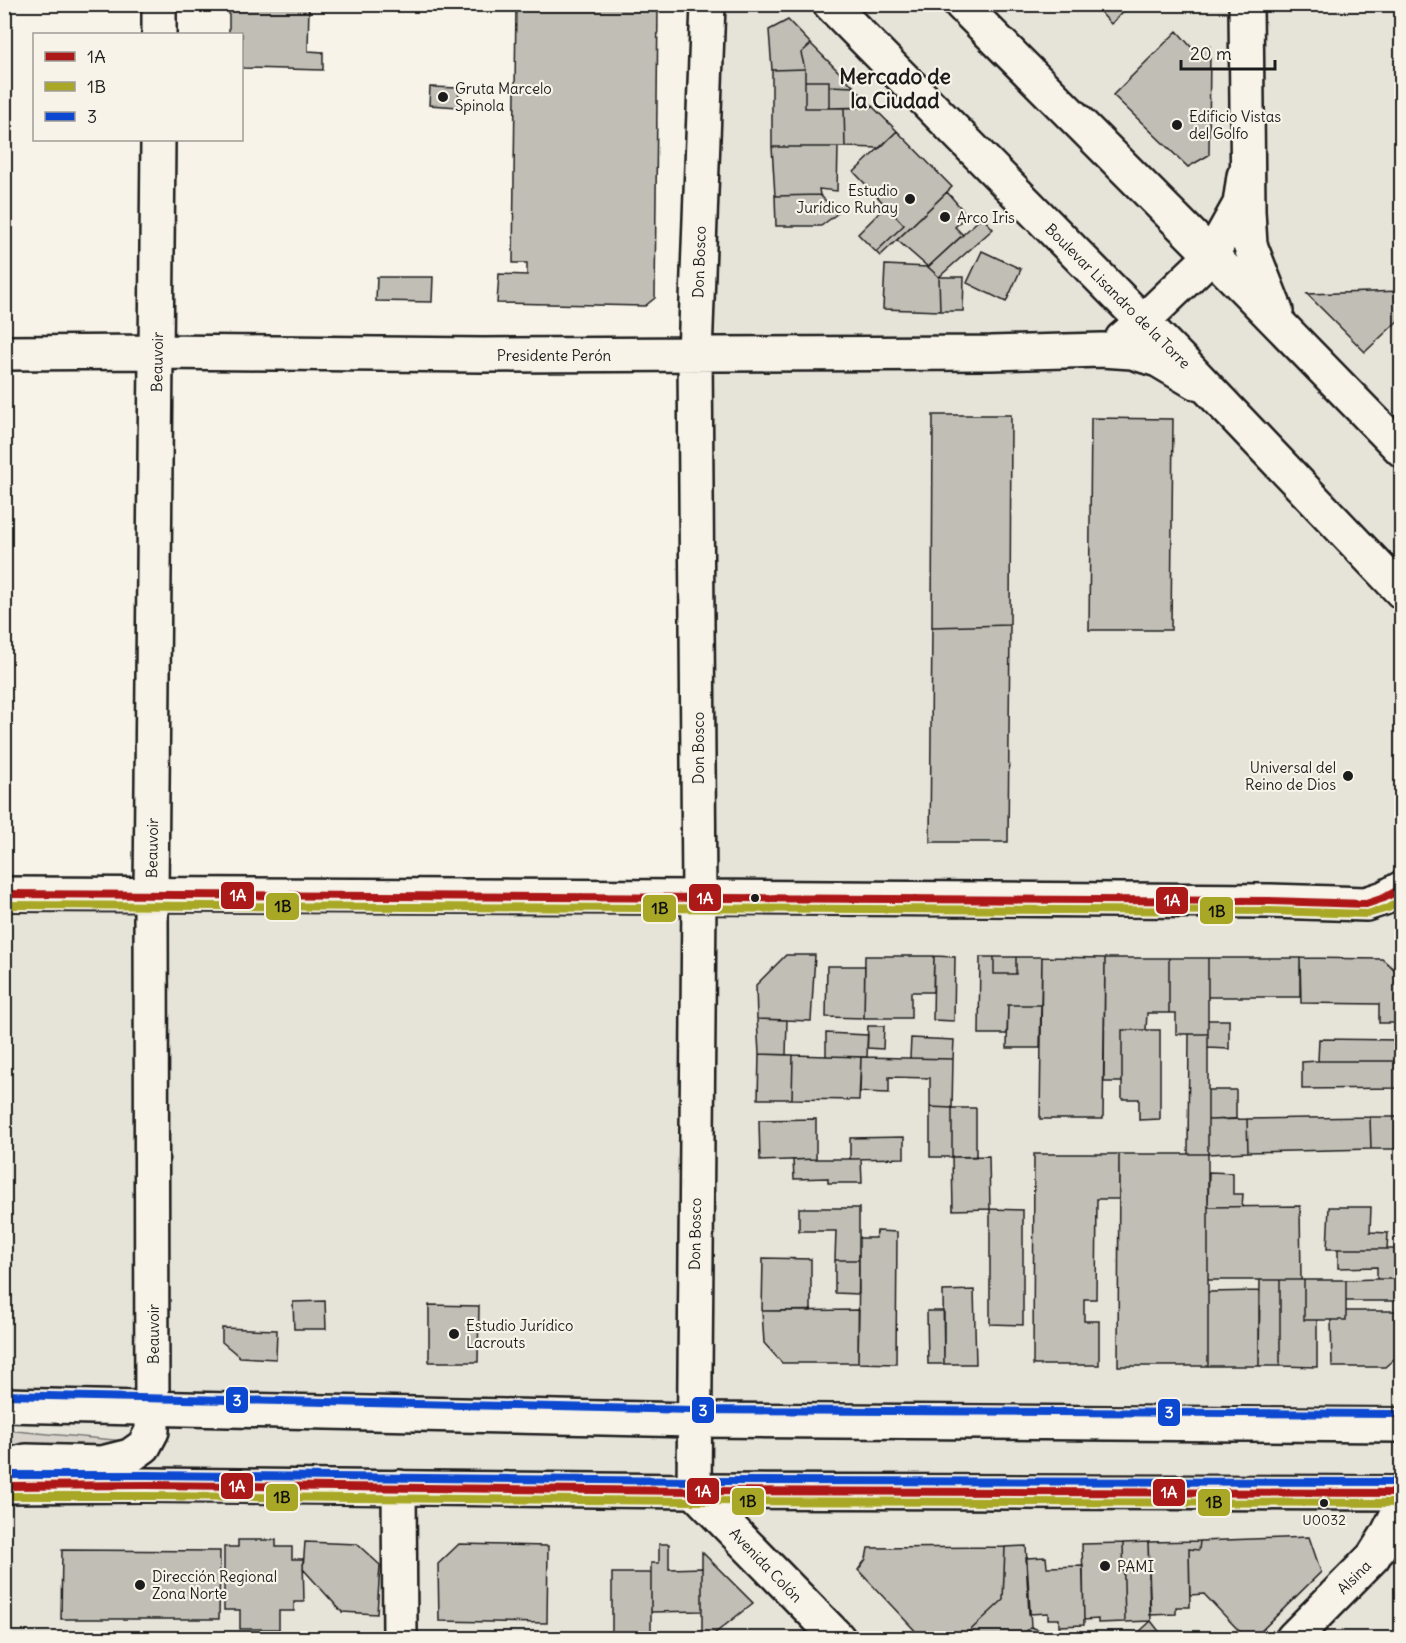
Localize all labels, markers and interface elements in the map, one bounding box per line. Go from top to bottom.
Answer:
legend [33,33,243,141]
scale bar [1181,33,1276,71]
text: 20 m [1190,42,1232,65]
text: 1A [87,45,106,68]
district label: Mercado de la Ciudad [839,63,951,114]
text: 1B [87,75,106,98]
place label: Gruta Marcelo Spinola [455,79,552,115]
marker: Gruta Marcelo Spinola [436,90,450,104]
text: 3 [87,105,97,128]
place label: Edificio Vistas del Golfo [1189,107,1281,143]
marker: Edificio Vistas del Golfo [1170,118,1184,132]
place label: Estudio Jurídico Ruhay [797,181,898,217]
marker: Estudio Jurídico Ruhay [903,192,917,206]
place label: Arco Iris [957,208,1015,227]
marker: Arco Iris [938,210,952,224]
street label: Boulevar Lisandro de la Torre [1041,219,1195,373]
street label: Don Bosco [688,226,710,298]
street label: Beauvoir [147,332,167,392]
street label: Presidente Perón [497,346,612,365]
street label: Don Bosco [689,712,708,784]
place label: Universal del Reino de Dios [1245,758,1336,794]
marker: Universal del Reino de Dios [1341,769,1355,783]
street label: Beauvoir [142,818,162,878]
line badge: 1A [220,881,255,910]
line badge: 1A [688,883,722,912]
text: 1A [230,885,246,905]
line badge: 1A [1155,886,1189,915]
text: 1A [697,888,713,908]
text: 1A [1164,890,1180,910]
line badge: 1B [265,892,300,921]
unlabelled marker [749,892,761,904]
line badge: 1B [642,894,677,923]
text: 1B [275,896,292,916]
line badge: 1B [1199,896,1234,925]
text: 1B [652,898,669,918]
text: 1B [1209,901,1226,921]
street label: Don Bosco [685,1198,705,1270]
street label: Beauvoir [144,1304,163,1364]
place label: Estudio Jurídico Lacrouts [466,1316,574,1352]
marker: Estudio Jurídico Lacrouts [447,1327,461,1341]
line badge: 3 [225,1386,249,1414]
text: 3 [232,1390,242,1410]
line badge: 3 [691,1396,715,1424]
line badge: 3 [1157,1398,1181,1427]
text: 3 [698,1400,708,1420]
text: 3 [1164,1402,1174,1422]
line badge: 1A [220,1472,254,1500]
text: 1A [229,1476,245,1496]
line badge: 1A [686,1477,720,1505]
line badge: 1A [1152,1478,1186,1507]
text: 1A [695,1481,711,1501]
text: 1A [1161,1482,1177,1502]
line badge: 1B [265,1483,299,1512]
text: 1B [274,1487,291,1507]
line badge: 1B [731,1487,765,1516]
line badge: 1B [1197,1488,1231,1517]
text: 1B [740,1491,757,1511]
text: 1B [1206,1492,1223,1512]
marker: U0032 [1318,1497,1330,1509]
place label: U0032 [1302,1511,1346,1529]
street label: Avenida Colón [726,1524,807,1607]
street label: Alsina [1333,1556,1375,1598]
place label: PAMI [1117,1557,1154,1576]
marker: PAMI [1098,1559,1112,1573]
place label: Dirección Regional Zona Norte [152,1567,277,1603]
marker: Dirección Regional Zona Norte [133,1578,147,1592]

